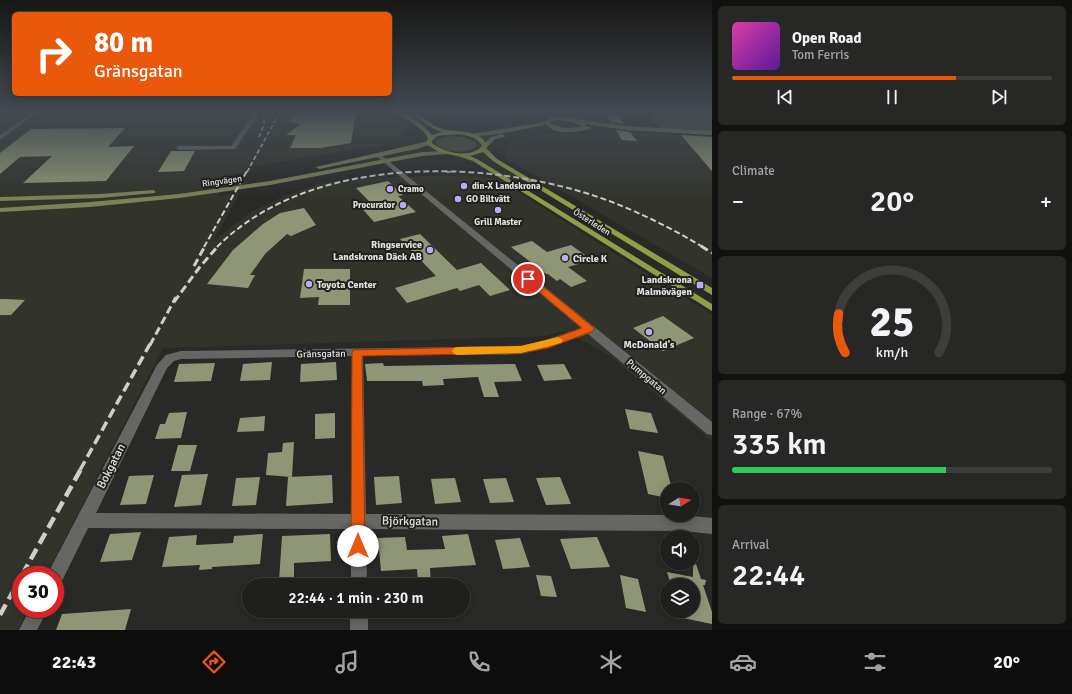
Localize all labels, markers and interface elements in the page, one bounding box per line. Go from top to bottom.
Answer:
text: 80 m [94,26,153,60]
icon: right [28,28,80,80]
text: Open Road [792,29,862,47]
text: Tom Ferris [792,47,849,63]
text: Gränsgatan [94,60,183,82]
icon: previous [774,86,796,108]
icon: pause [881,86,903,108]
icon: next [988,86,1010,108]
text: Climate [732,163,775,179]
street label: Ringvägen [201,173,243,190]
marker: din-X Landskrona [459,181,469,191]
place label: din-X Landskrona [472,181,541,192]
text: 20° [870,183,914,220]
marker: Cramo [385,184,395,194]
place label: Cramo [398,184,424,195]
text: − [732,188,744,215]
text: + [1040,188,1052,215]
marker: GO Biltvätt [453,194,463,204]
place label: GO Biltvätt [466,194,511,205]
place label: Procurator [353,200,395,211]
marker: Procurator [398,200,408,210]
marker: Grill Master [493,205,503,215]
street label: Österleden [571,206,613,238]
place label: Grill Master [474,217,522,228]
place label: Ringservice Landskrona Däck AB [333,239,422,263]
marker: Ringservice Landskrona Däck AB [425,245,435,255]
marker: Circle K [560,253,570,263]
place label: Circle K [573,253,608,265]
pin [511,262,545,296]
icon: arrive [517,268,539,290]
place label: Landskrona Malmövägen [637,274,693,298]
marker: Toyota Center [304,279,314,289]
place label: Toyota Center [317,279,377,291]
marker: Landskrona Malmövägen [695,280,705,290]
text: 25 [870,297,914,348]
marker: McDonald's [644,327,654,337]
place label: McDonald's [624,339,675,351]
text: km/h [876,344,908,361]
street label: Gränsgatan [296,348,346,360]
street label: Pumpgatan [624,357,669,397]
text: Range · 67% [732,406,802,422]
text: 335 km [732,426,827,463]
street label: Bokgatan [94,441,129,491]
north arrow [660,482,700,522]
map controls [660,482,700,618]
street label: Björkgatan [382,514,438,529]
position arrow [337,525,379,567]
button: sound [660,530,700,570]
text: Arrival [732,537,769,553]
text: 22:44 [732,557,805,594]
speed limit sign: 30 [12,566,64,618]
button: layers [660,578,700,618]
text: 22:44 · 1 min · 230 m [289,589,423,607]
icon: directions [200,648,228,676]
icon: music [333,648,361,676]
icon: phone [465,648,493,676]
icon: climate [597,648,625,676]
icon: car [729,648,757,676]
icon: filters [861,648,889,676]
text: 22:43 [52,651,96,673]
text: 20° [993,651,1020,673]

